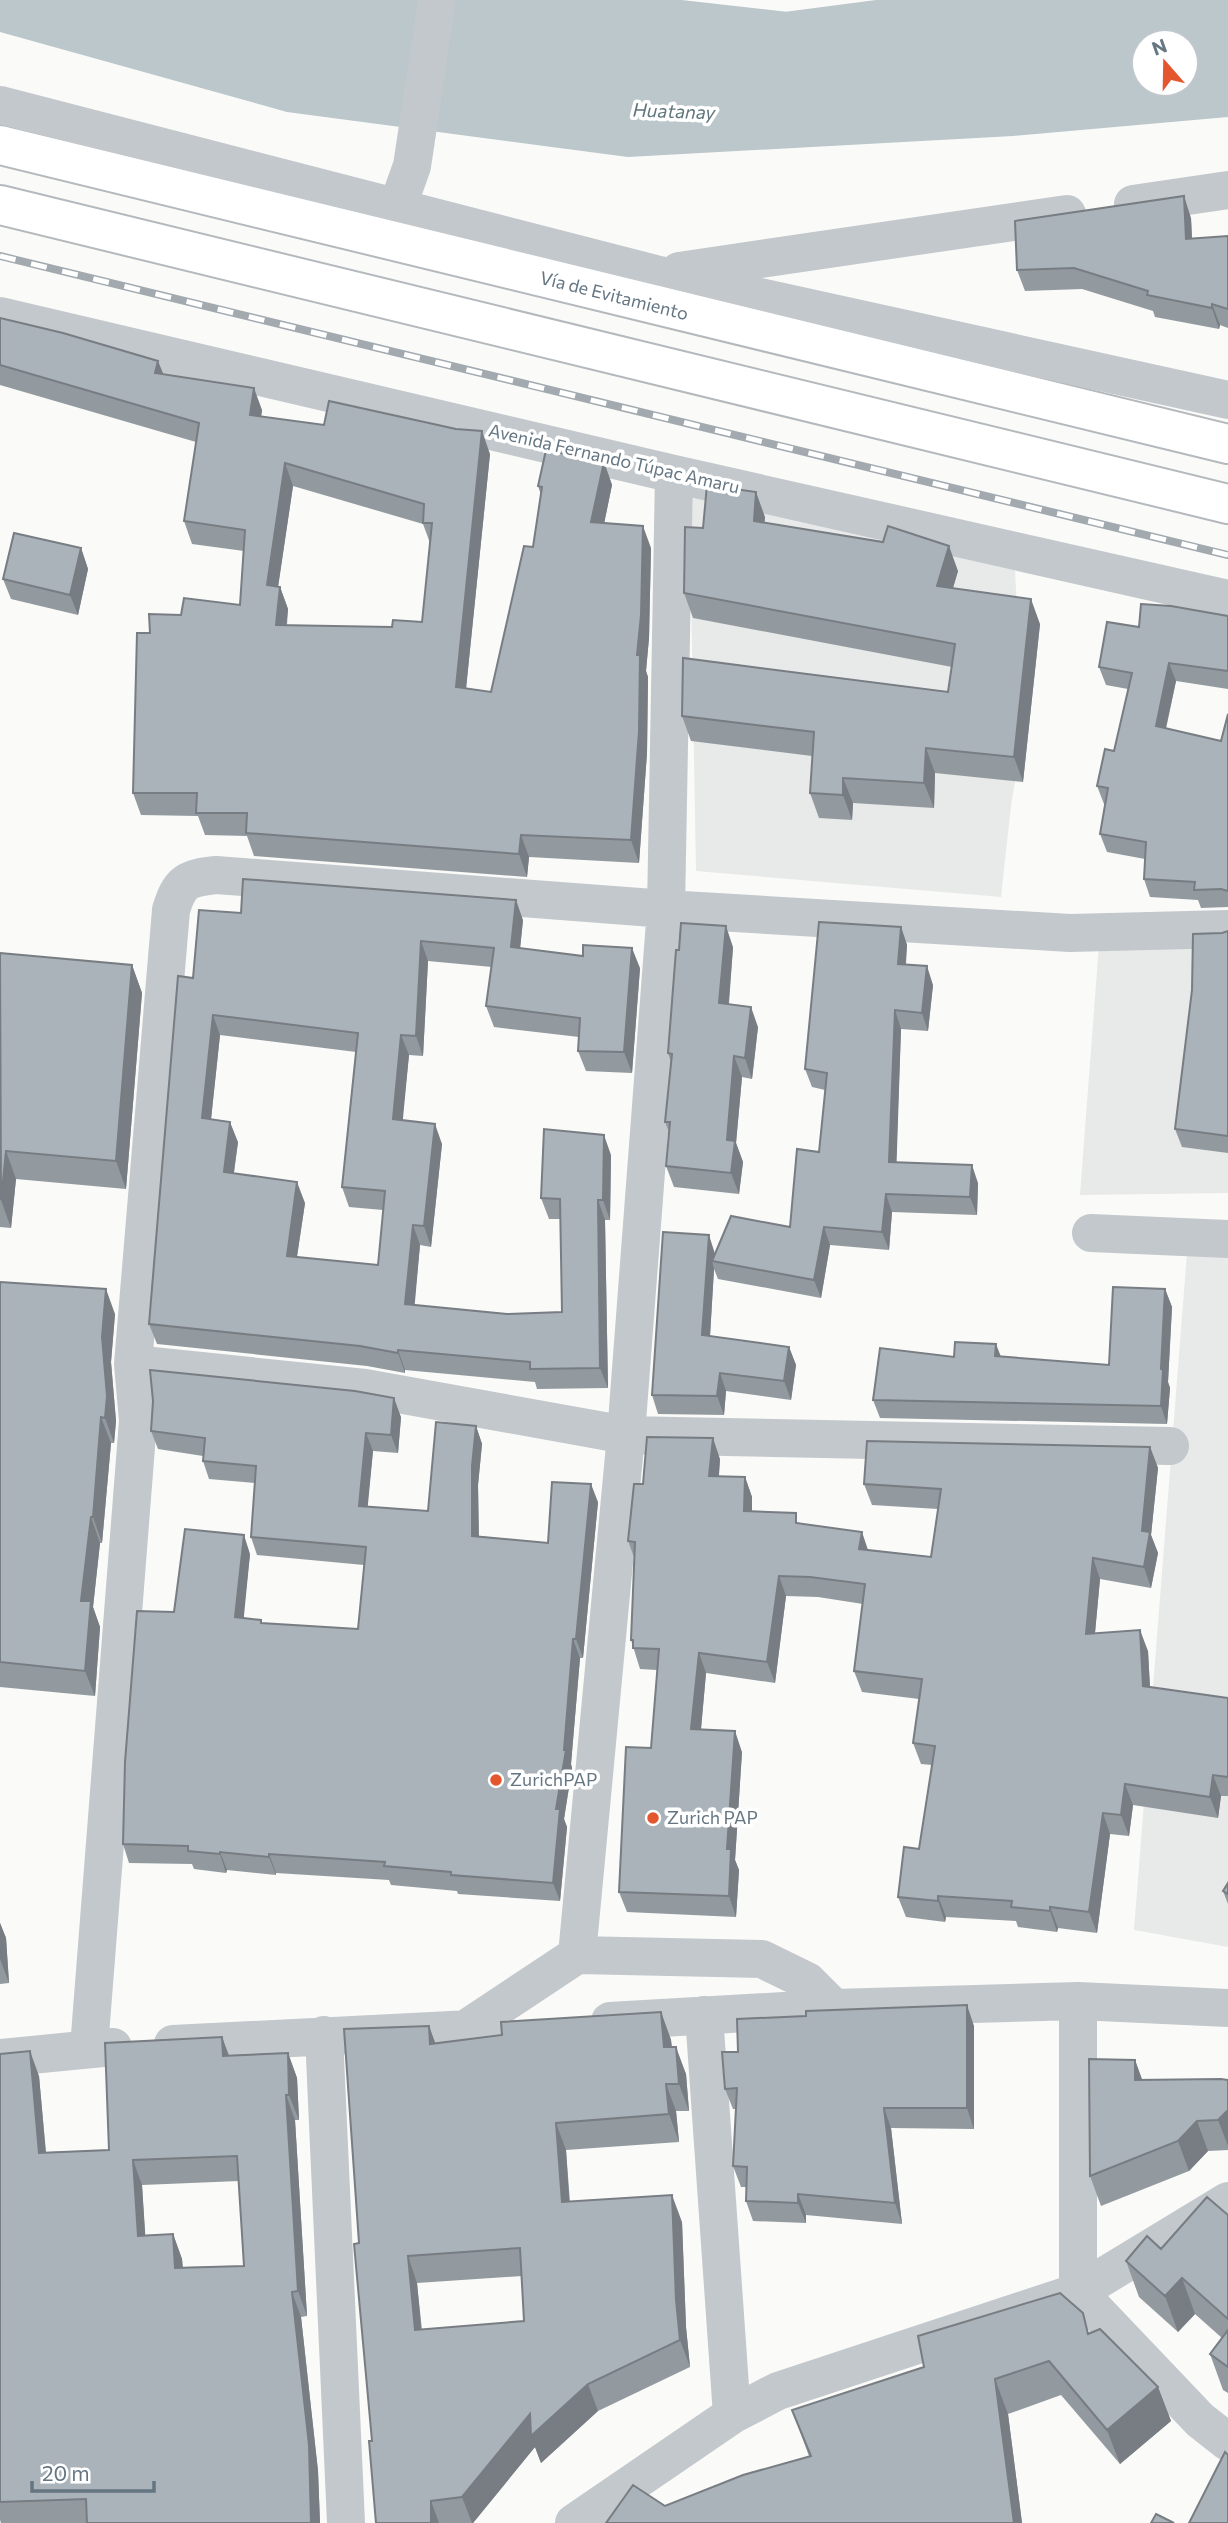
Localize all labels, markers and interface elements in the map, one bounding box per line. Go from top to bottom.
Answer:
north arrow [1130,28,1200,98]
text: N [1148,33,1170,60]
water label: Huatanay [632,98,717,123]
street label: Vía de Evitamiento [538,266,691,324]
street label: Avenida Fernando Túpac Amaru [487,418,742,498]
place label: ZurichPAP [510,1768,597,1790]
marker: ZurichPAP [488,1772,504,1788]
place label: Zurich PAP [667,1806,758,1828]
marker: Zurich PAP [645,1810,661,1826]
scale bar [32,2450,154,2494]
text: 20 m [42,2460,90,2485]

